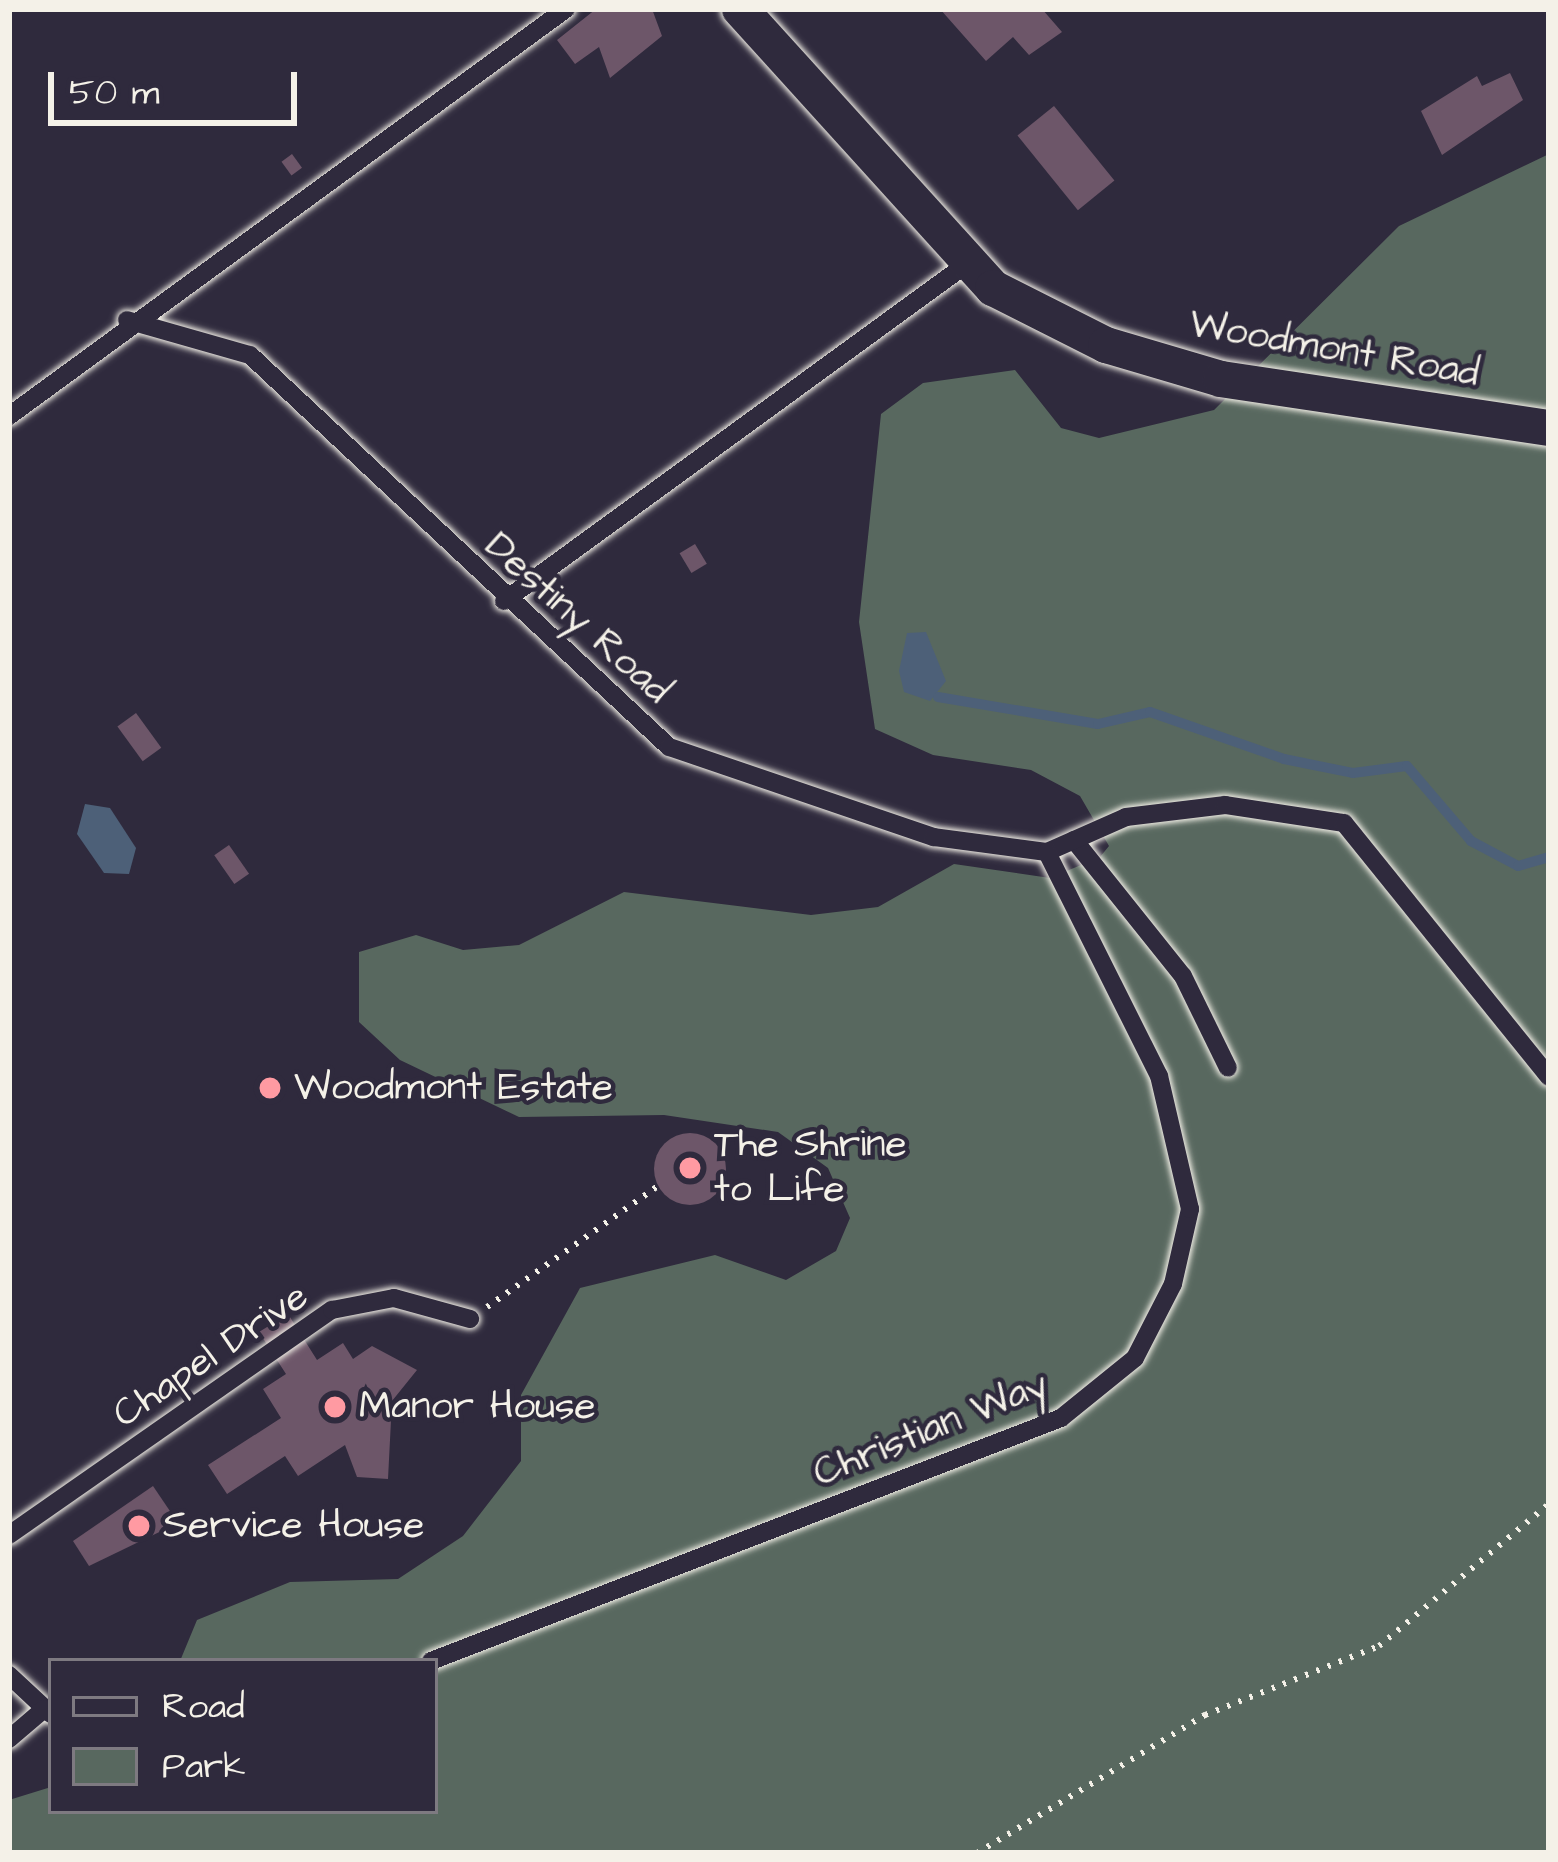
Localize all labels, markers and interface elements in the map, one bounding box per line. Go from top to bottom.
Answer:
scale bar [54,48,303,122]
text: 50 m [69,67,160,118]
street label: Woodmont Road [1186,301,1482,399]
street label: Destiny Road [474,523,680,715]
place label: Woodmont Estate [294,1065,613,1111]
marker: Woodmont Estate [257,1075,283,1101]
place label: The Shrine to Life [714,1123,907,1214]
marker: The Shrine to Life [677,1155,703,1181]
street label: Chapel Drive [105,1274,317,1438]
street label: Christian Way [807,1362,1055,1498]
place label: Manor House [359,1384,596,1430]
marker: Manor House [322,1394,348,1420]
place label: Service House [163,1503,424,1549]
marker: Service House [126,1513,152,1539]
legend [48,1658,438,1814]
text: Road [162,1681,245,1732]
text: Park [162,1741,245,1792]

